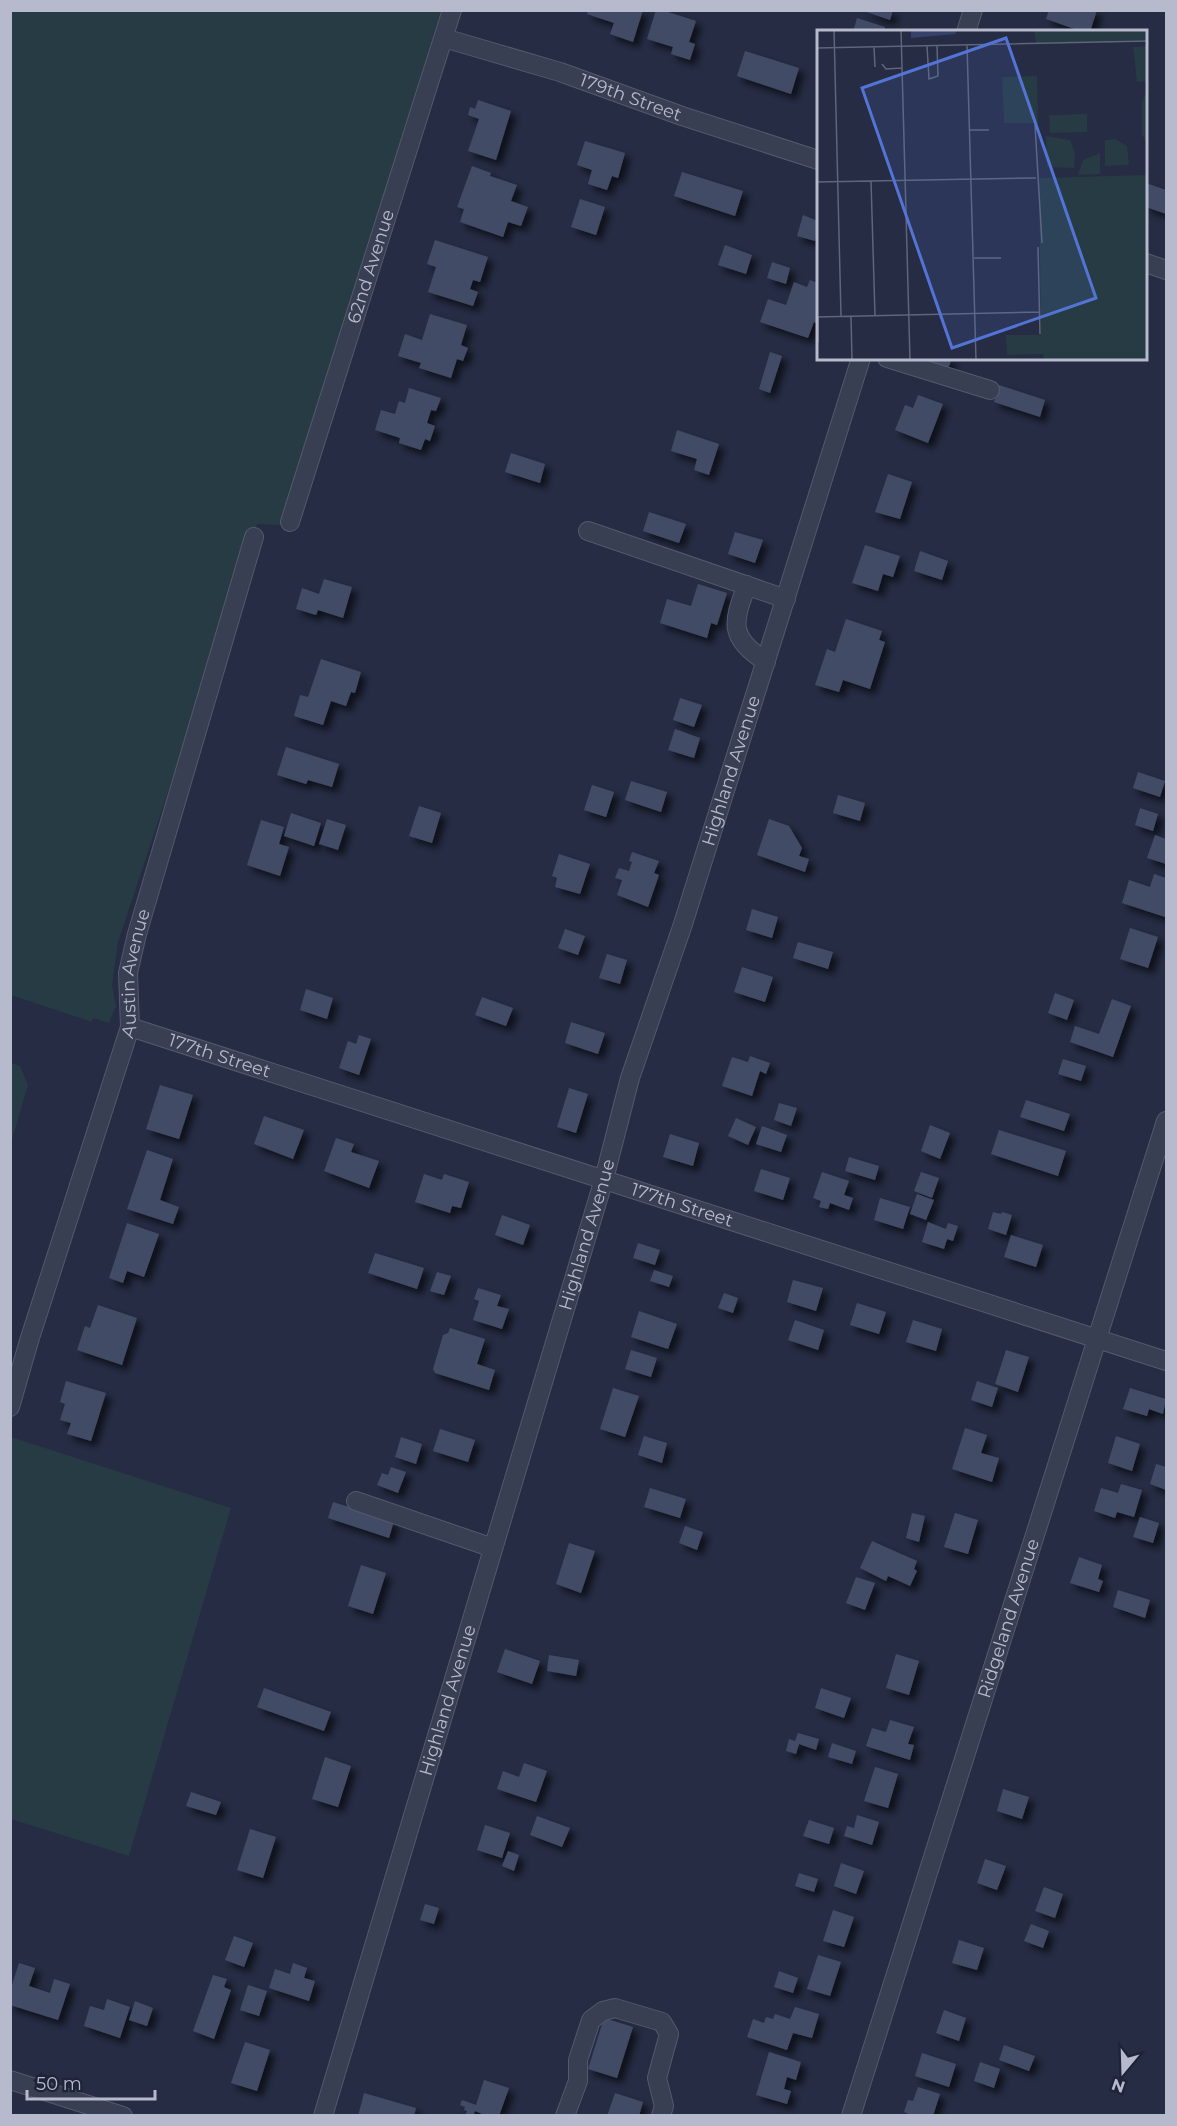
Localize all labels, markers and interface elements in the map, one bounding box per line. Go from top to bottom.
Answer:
inset map [817,30,1147,360]
street label: 179th Street [577,69,685,126]
street label: 62nd Avenue [343,207,399,326]
street label: Highland Avenue [697,693,765,849]
street label: Austin Avenue [116,906,155,1041]
street label: 177th Street [166,1029,273,1083]
street label: Highland Avenue [554,1157,620,1313]
street label: 177th Street [628,1178,736,1232]
street label: Ridgeland Avenue [973,1536,1044,1701]
street label: Highland Avenue [415,1622,481,1778]
north arrow [1093,2042,1153,2102]
scale bar [27,2063,154,2101]
text: 50 m [36,2073,82,2095]
text: N [1109,2075,1127,2097]

